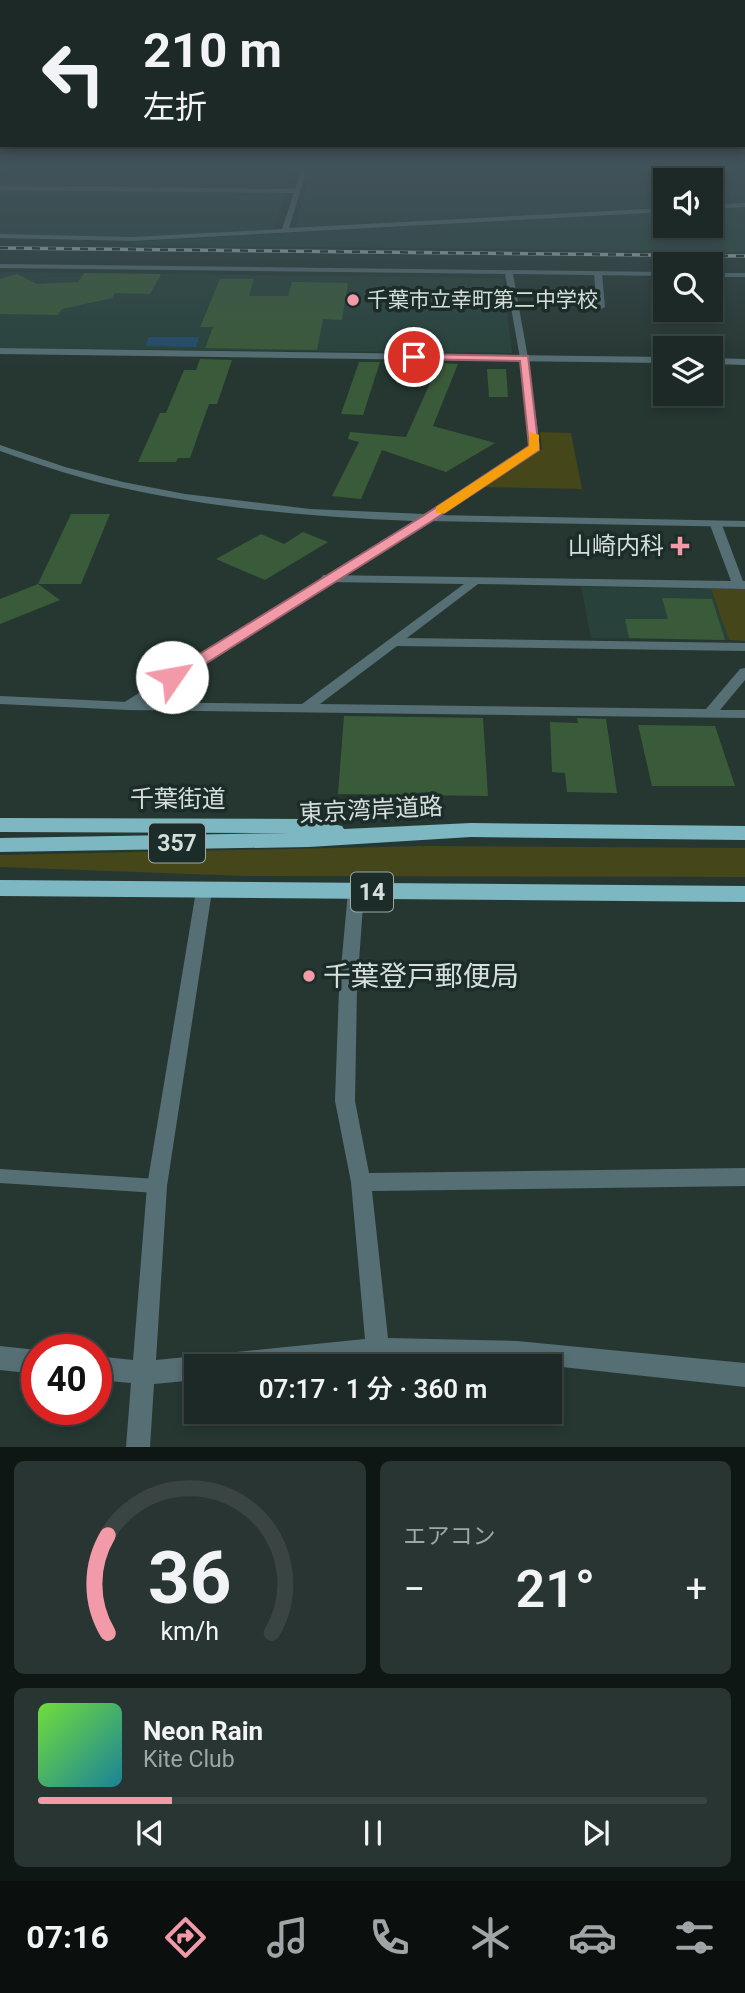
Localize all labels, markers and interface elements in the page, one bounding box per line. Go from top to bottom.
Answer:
text: 210 m [143,22,282,79]
icon: left [28,28,119,119]
text: 左折 [143,88,207,126]
map controls [653,168,723,406]
button: sound [653,168,723,238]
button: search [653,252,723,322]
place label: 千葉市立幸町第二中学校 [367,288,598,312]
marker: 千葉市立幸町第二中学校 [345,292,361,308]
pin [384,327,444,387]
button: layers [653,336,723,406]
icon: arrive [395,338,433,376]
place label: 山崎内科 [568,532,664,560]
marker: 山崎内科 [670,536,690,556]
position arrow [135,640,209,714]
street label: 千葉街道 [130,785,226,813]
street label: 東京湾岸道路 [298,792,444,828]
road number: 357 [149,824,205,862]
road number: 14 [351,872,393,912]
place label: 千葉登戸郵便局 [323,960,519,993]
marker: 千葉登戸郵便局 [301,968,317,984]
speed limit sign: 40 [21,1334,112,1425]
text: 07:17 · 1 分 · 360 m [259,1374,487,1404]
text: エアコン [404,1523,496,1550]
text: 36 [148,1536,232,1622]
text: 21° [516,1559,595,1620]
text: − [404,1567,425,1611]
text: + [685,1567,707,1611]
text: km/h [160,1617,219,1646]
text: Neon Rain [143,1716,263,1746]
text: Kite Club [143,1746,235,1773]
icon: previous [131,1814,169,1852]
icon: pause [354,1814,392,1852]
icon: next [577,1814,615,1852]
icon: directions [161,1913,210,1962]
icon: music [263,1913,312,1962]
icon: phone [365,1913,414,1962]
icon: climate [466,1913,515,1962]
icon: car [568,1913,617,1962]
icon: filters [670,1913,719,1962]
text: 07:16 [26,1918,109,1956]

